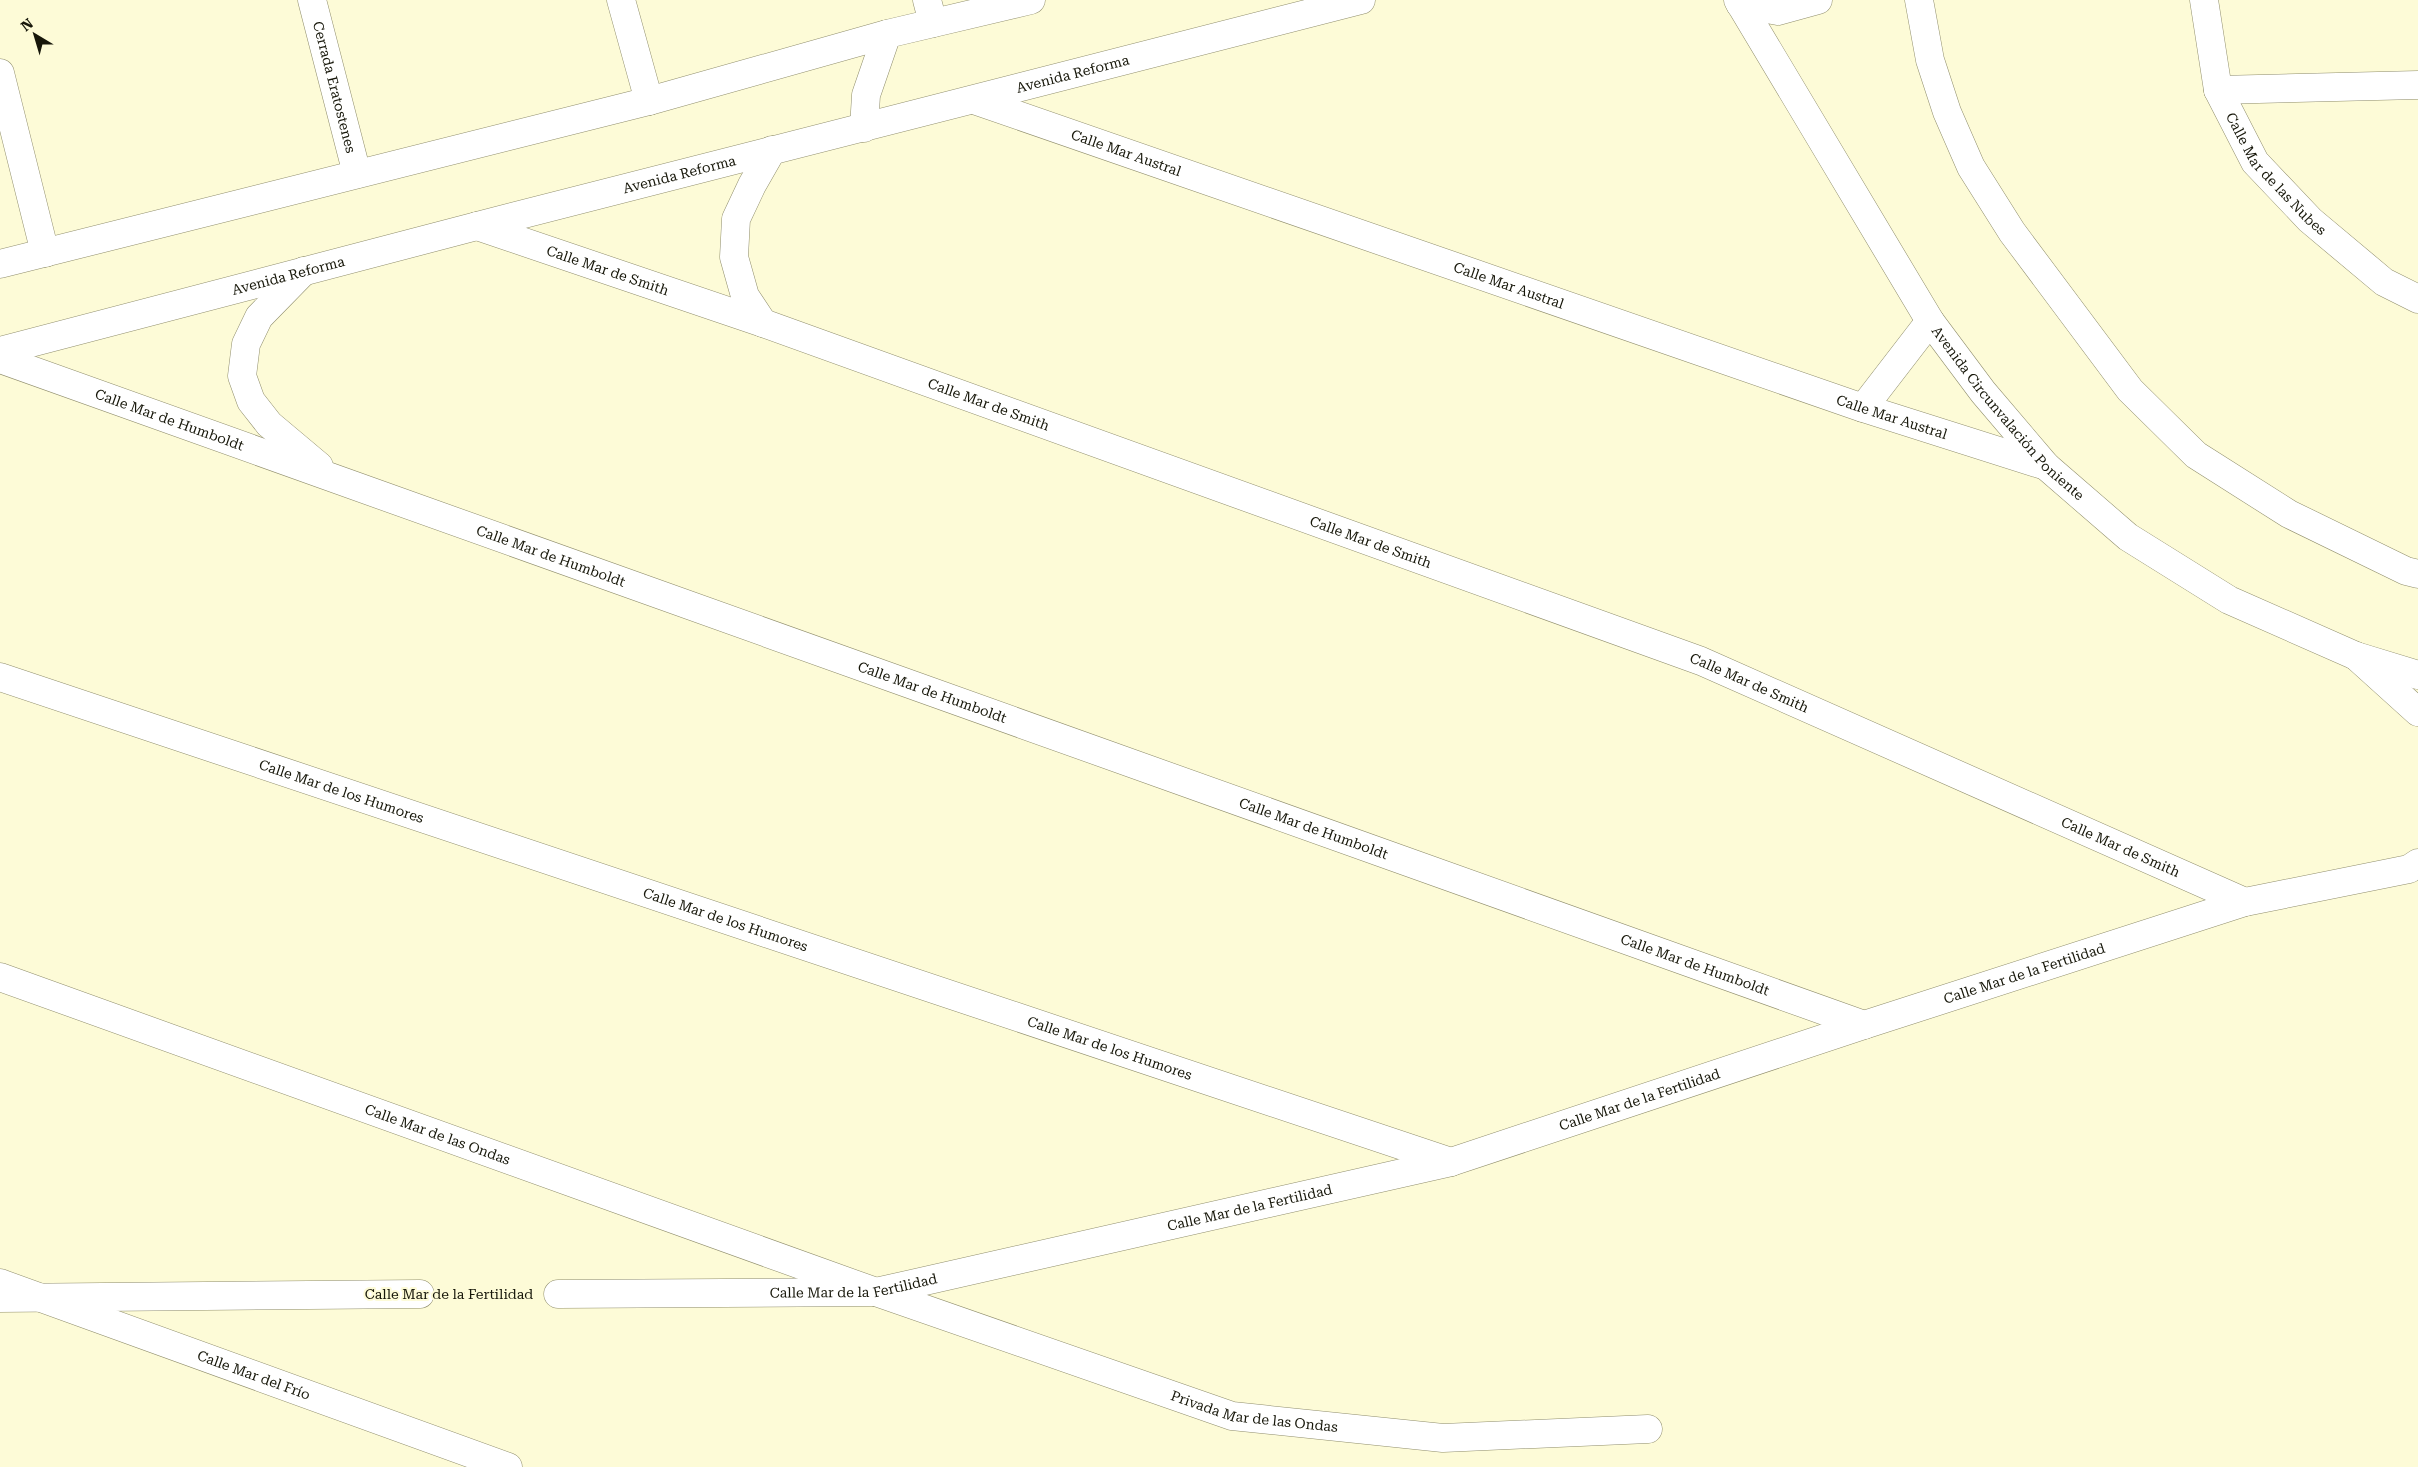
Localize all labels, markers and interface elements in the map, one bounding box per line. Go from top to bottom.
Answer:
north arrow [10,10,60,60]
text: N [18,15,36,34]
street label: Cerrada Eratostenes [310,20,359,155]
street label: Avenida Reforma [1015,52,1131,96]
street label: Calle Mar de las Nubes [2223,110,2330,238]
street label: Calle Mar Austral [1069,126,1184,179]
street label: Avenida Reforma [621,152,738,196]
street label: Calle Mar de Smith [544,242,671,298]
street label: Avenida Reforma [230,253,347,298]
street label: Calle Mar Austral [1452,259,1567,312]
street label: Avenida Circunvalación Poniente [1929,323,2088,504]
street label: Calle Mar de Smith [926,375,1052,434]
street label: Calle Mar de Humboldt [93,386,246,454]
street label: Calle Mar Austral [1834,391,1950,442]
street label: Calle Mar de Smith [1308,513,1434,571]
street label: Calle Mar de Humboldt [474,522,627,590]
street label: Calle Mar de Smith [1688,650,1811,716]
street label: Calle Mar de Humboldt [856,658,1009,726]
street label: Calle Mar de los Humores [257,756,426,826]
street label: Calle Mar de Humboldt [1237,794,1390,862]
street label: Calle Mar de Smith [2059,814,2182,880]
street label: Calle Mar de los Humores [641,885,810,955]
street label: Calle Mar de Humboldt [1618,931,1772,999]
street label: Calle Mar de la Fertilidad [1941,940,2107,1007]
street label: Calle Mar de los Humores [1025,1013,1194,1083]
street label: Calle Mar de la Fertilidad [1557,1065,1722,1134]
street label: Calle Mar de las Ondas [363,1101,513,1168]
street label: Calle Mar de la Fertilidad [1166,1181,1334,1234]
street label: Calle Mar de la Fertilidad [770,1270,939,1301]
street label: Calle Mar de la Fertilidad [365,1286,533,1302]
street label: Calle Mar del Frío [195,1347,313,1403]
street label: Privada Mar de las Ondas [1169,1387,1339,1435]

